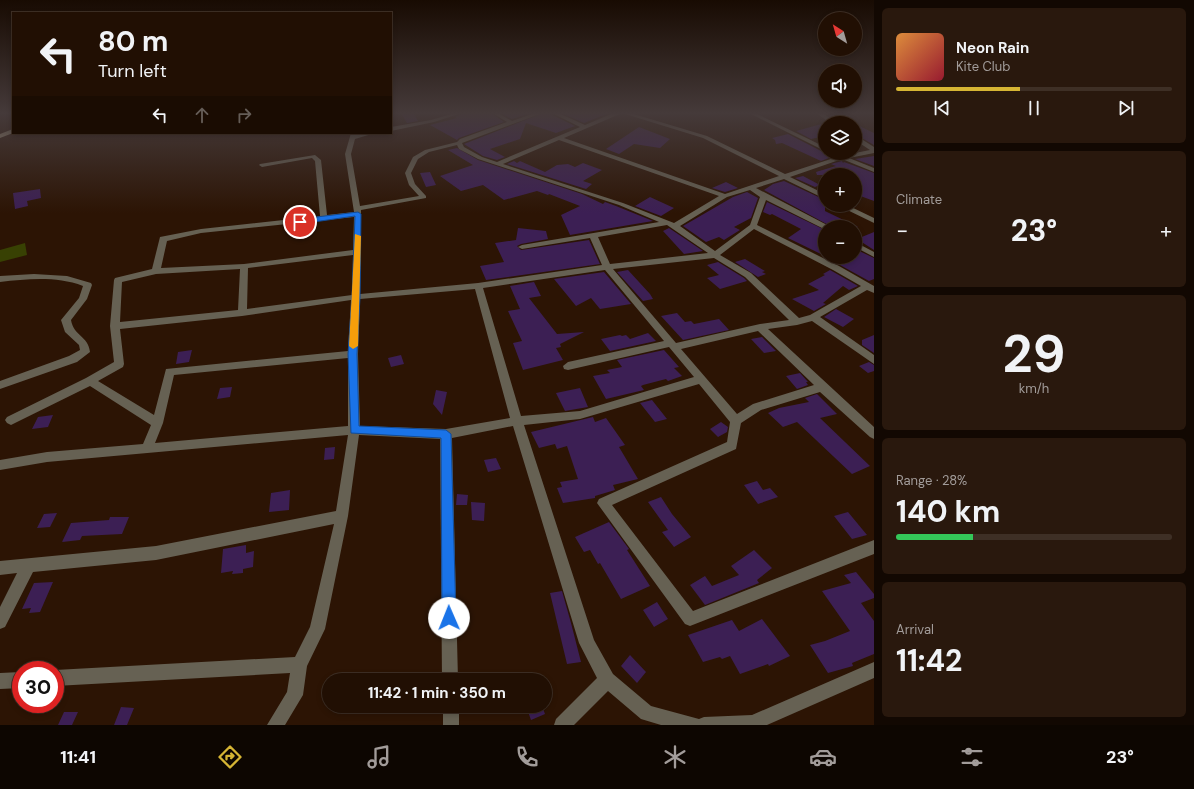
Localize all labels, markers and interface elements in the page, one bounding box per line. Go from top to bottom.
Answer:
north arrow [818,12,862,56]
map controls [818,12,862,264]
text: 80 m [98,23,168,60]
icon: left [32,28,84,80]
text: Neon Rain [956,38,1029,58]
text: Kite Club [956,58,1010,75]
text: Turn left [98,59,167,83]
button: sound [818,64,862,108]
icon: previous [931,97,953,119]
icon: pause [1023,97,1045,119]
icon: next [1115,97,1137,119]
icon: left [149,104,171,126]
icon: ahead [191,104,213,126]
icon: right [233,104,255,126]
button: layers [818,116,862,160]
button: + [818,168,862,212]
text: Climate [896,191,942,208]
pin [283,205,317,239]
icon: arrive [289,211,311,233]
text: 23° [1011,211,1057,250]
text: − [896,216,908,245]
text: + [1160,216,1172,245]
button: − [818,220,862,264]
text: 29 [1003,320,1065,388]
text: km/h [1019,380,1049,397]
text: Range · 28% [896,472,967,489]
text: 140 km [896,492,1000,531]
position arrow [428,597,470,639]
text: Arrival [896,621,934,638]
text: 11:42 [896,641,962,680]
speed limit sign: 30 [12,661,64,713]
text: 11:42 · 1 min · 350 m [368,683,506,703]
icon: directions [216,743,244,771]
icon: music [365,743,393,771]
icon: phone [513,743,541,771]
icon: climate [661,743,689,771]
icon: car [809,743,837,771]
icon: filters [958,743,986,771]
text: 11:41 [60,745,96,769]
text: 23° [1106,745,1134,769]

